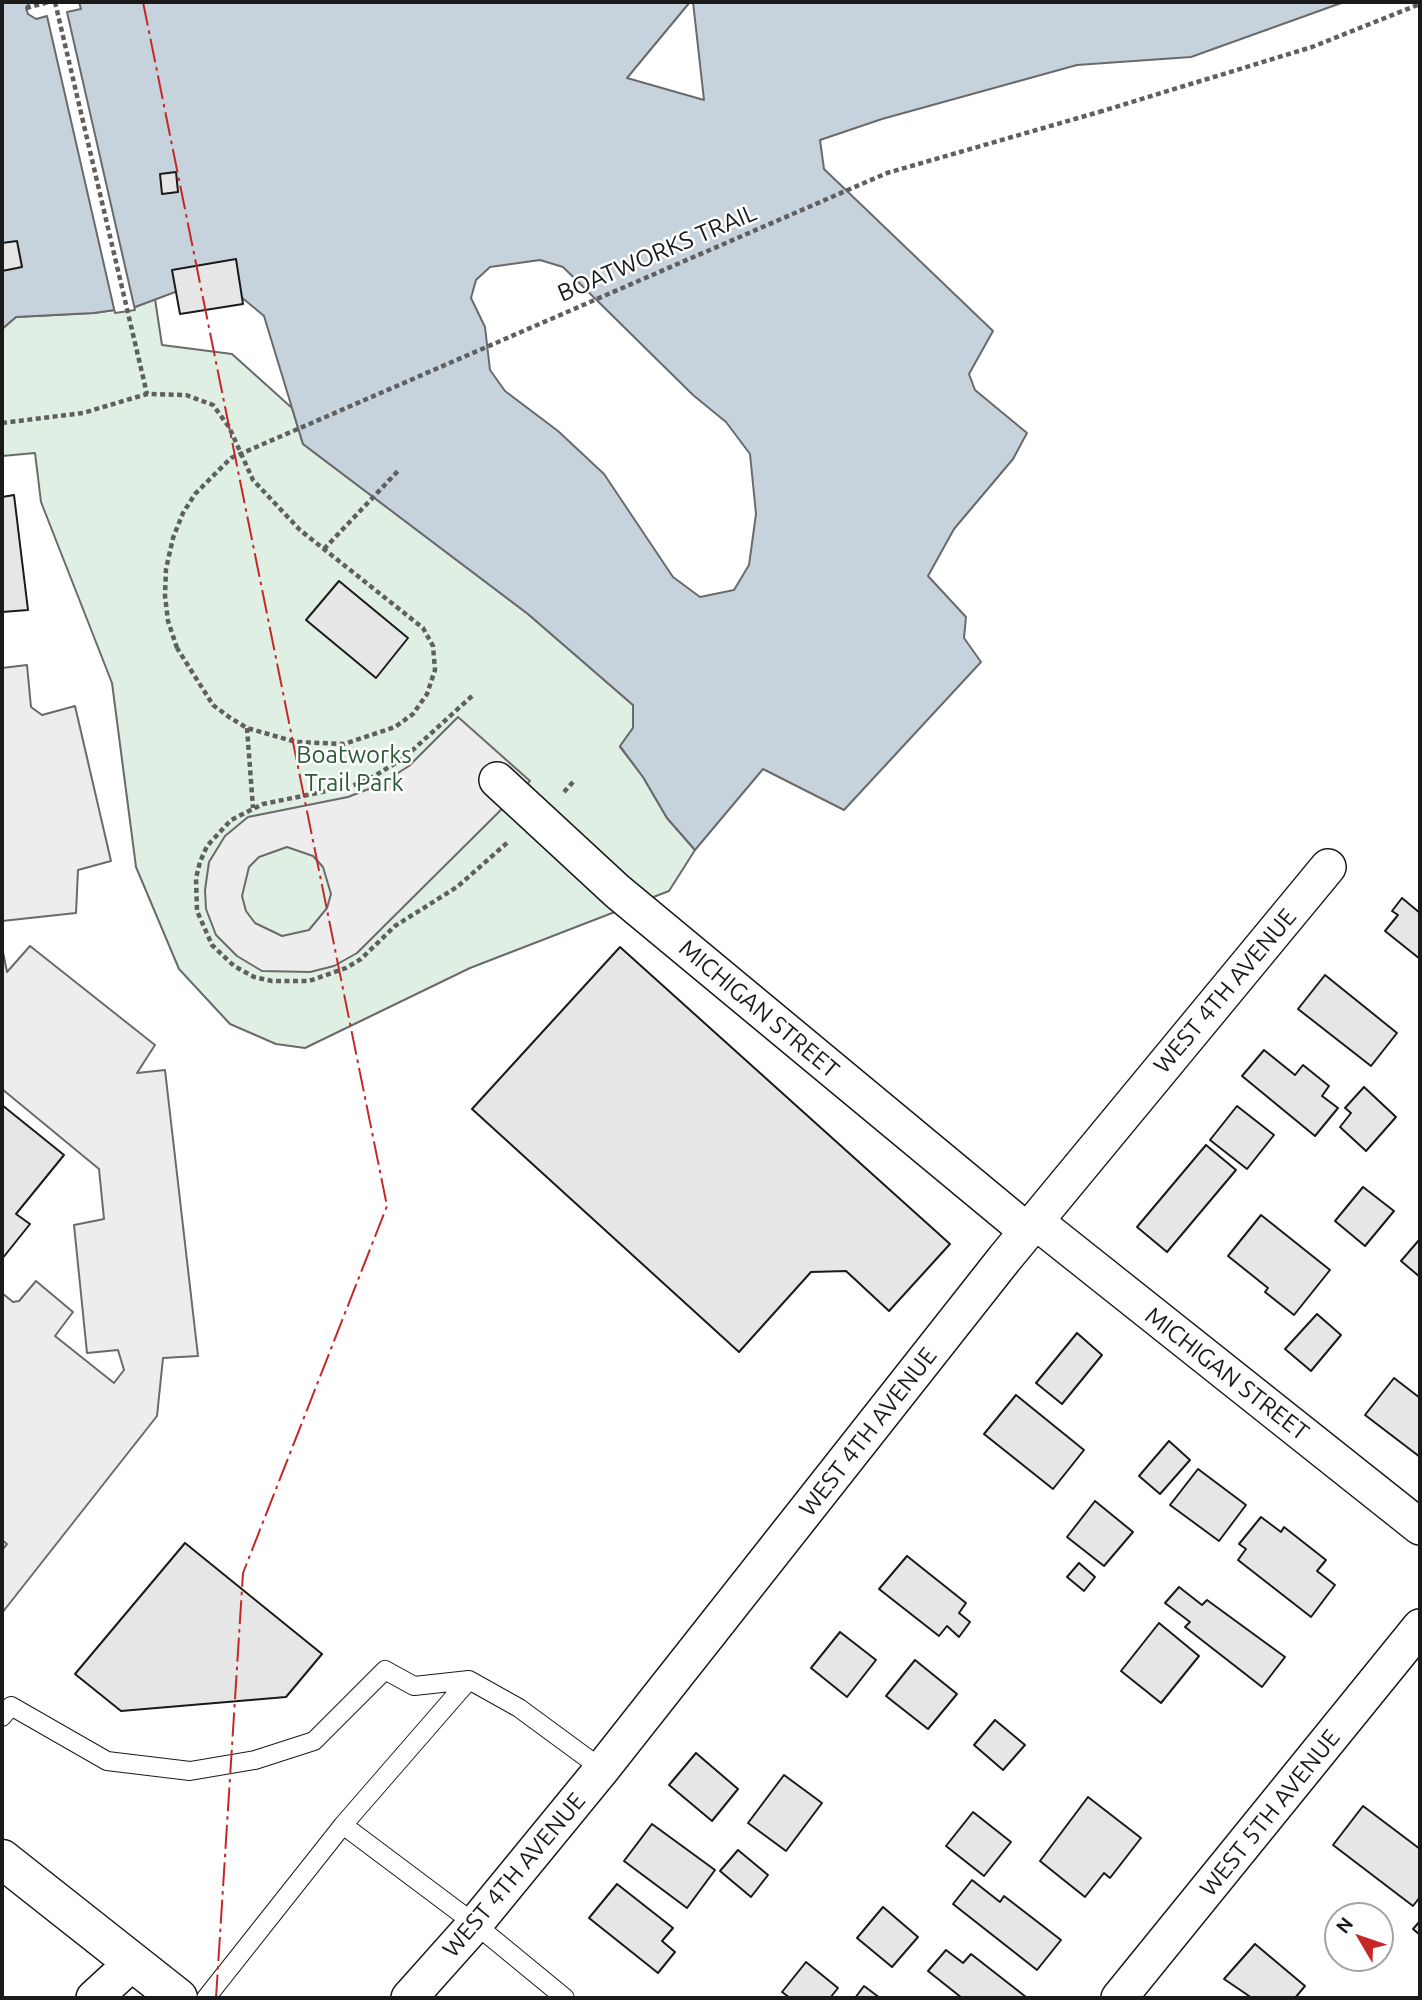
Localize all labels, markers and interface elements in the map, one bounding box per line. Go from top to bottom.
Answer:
street label: BOATWORKS TRAIL [553,198,761,308]
park label: Boatworks Trail Park [296,741,412,797]
street label: WEST 4TH AVENUE [1148,903,1302,1079]
street label: MICHIGAN STREET [673,934,845,1084]
street label: MICHIGAN STREET [1139,1301,1315,1447]
street label: WEST 4TH AVENUE [793,1342,943,1522]
street label: WEST 5TH AVENUE [1194,1724,1346,1902]
street label: WEST 4TH AVENUE [437,1787,591,1963]
north arrow [1324,1902,1394,1972]
text: N [1331,1913,1357,1937]

